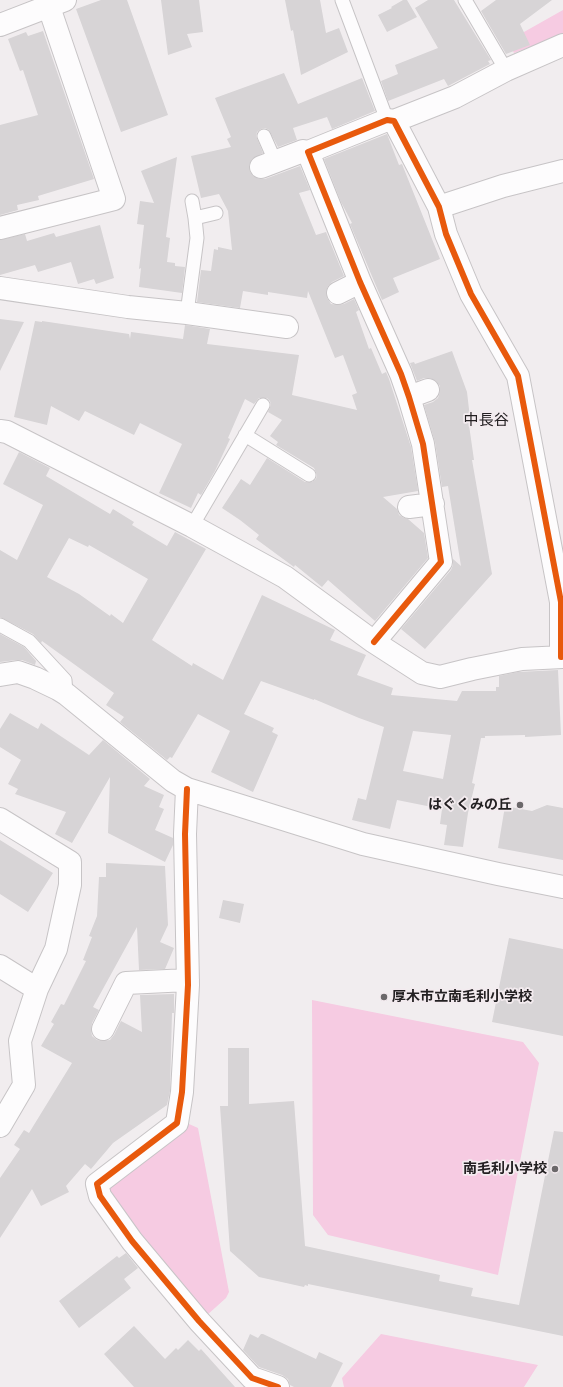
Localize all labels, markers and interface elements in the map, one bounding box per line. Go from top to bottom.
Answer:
district label: 中長谷 [464,412,508,430]
place label: はぐくみの丘 [428,797,512,813]
marker: はぐくみの丘 [515,800,525,810]
place label: 厚木市立南毛利小学校 [392,989,532,1005]
marker: 厚木市立南毛利小学校 [379,992,389,1002]
place label: 南毛利小学校 [463,1161,547,1177]
marker: 南毛利小学校 [550,1164,560,1174]

